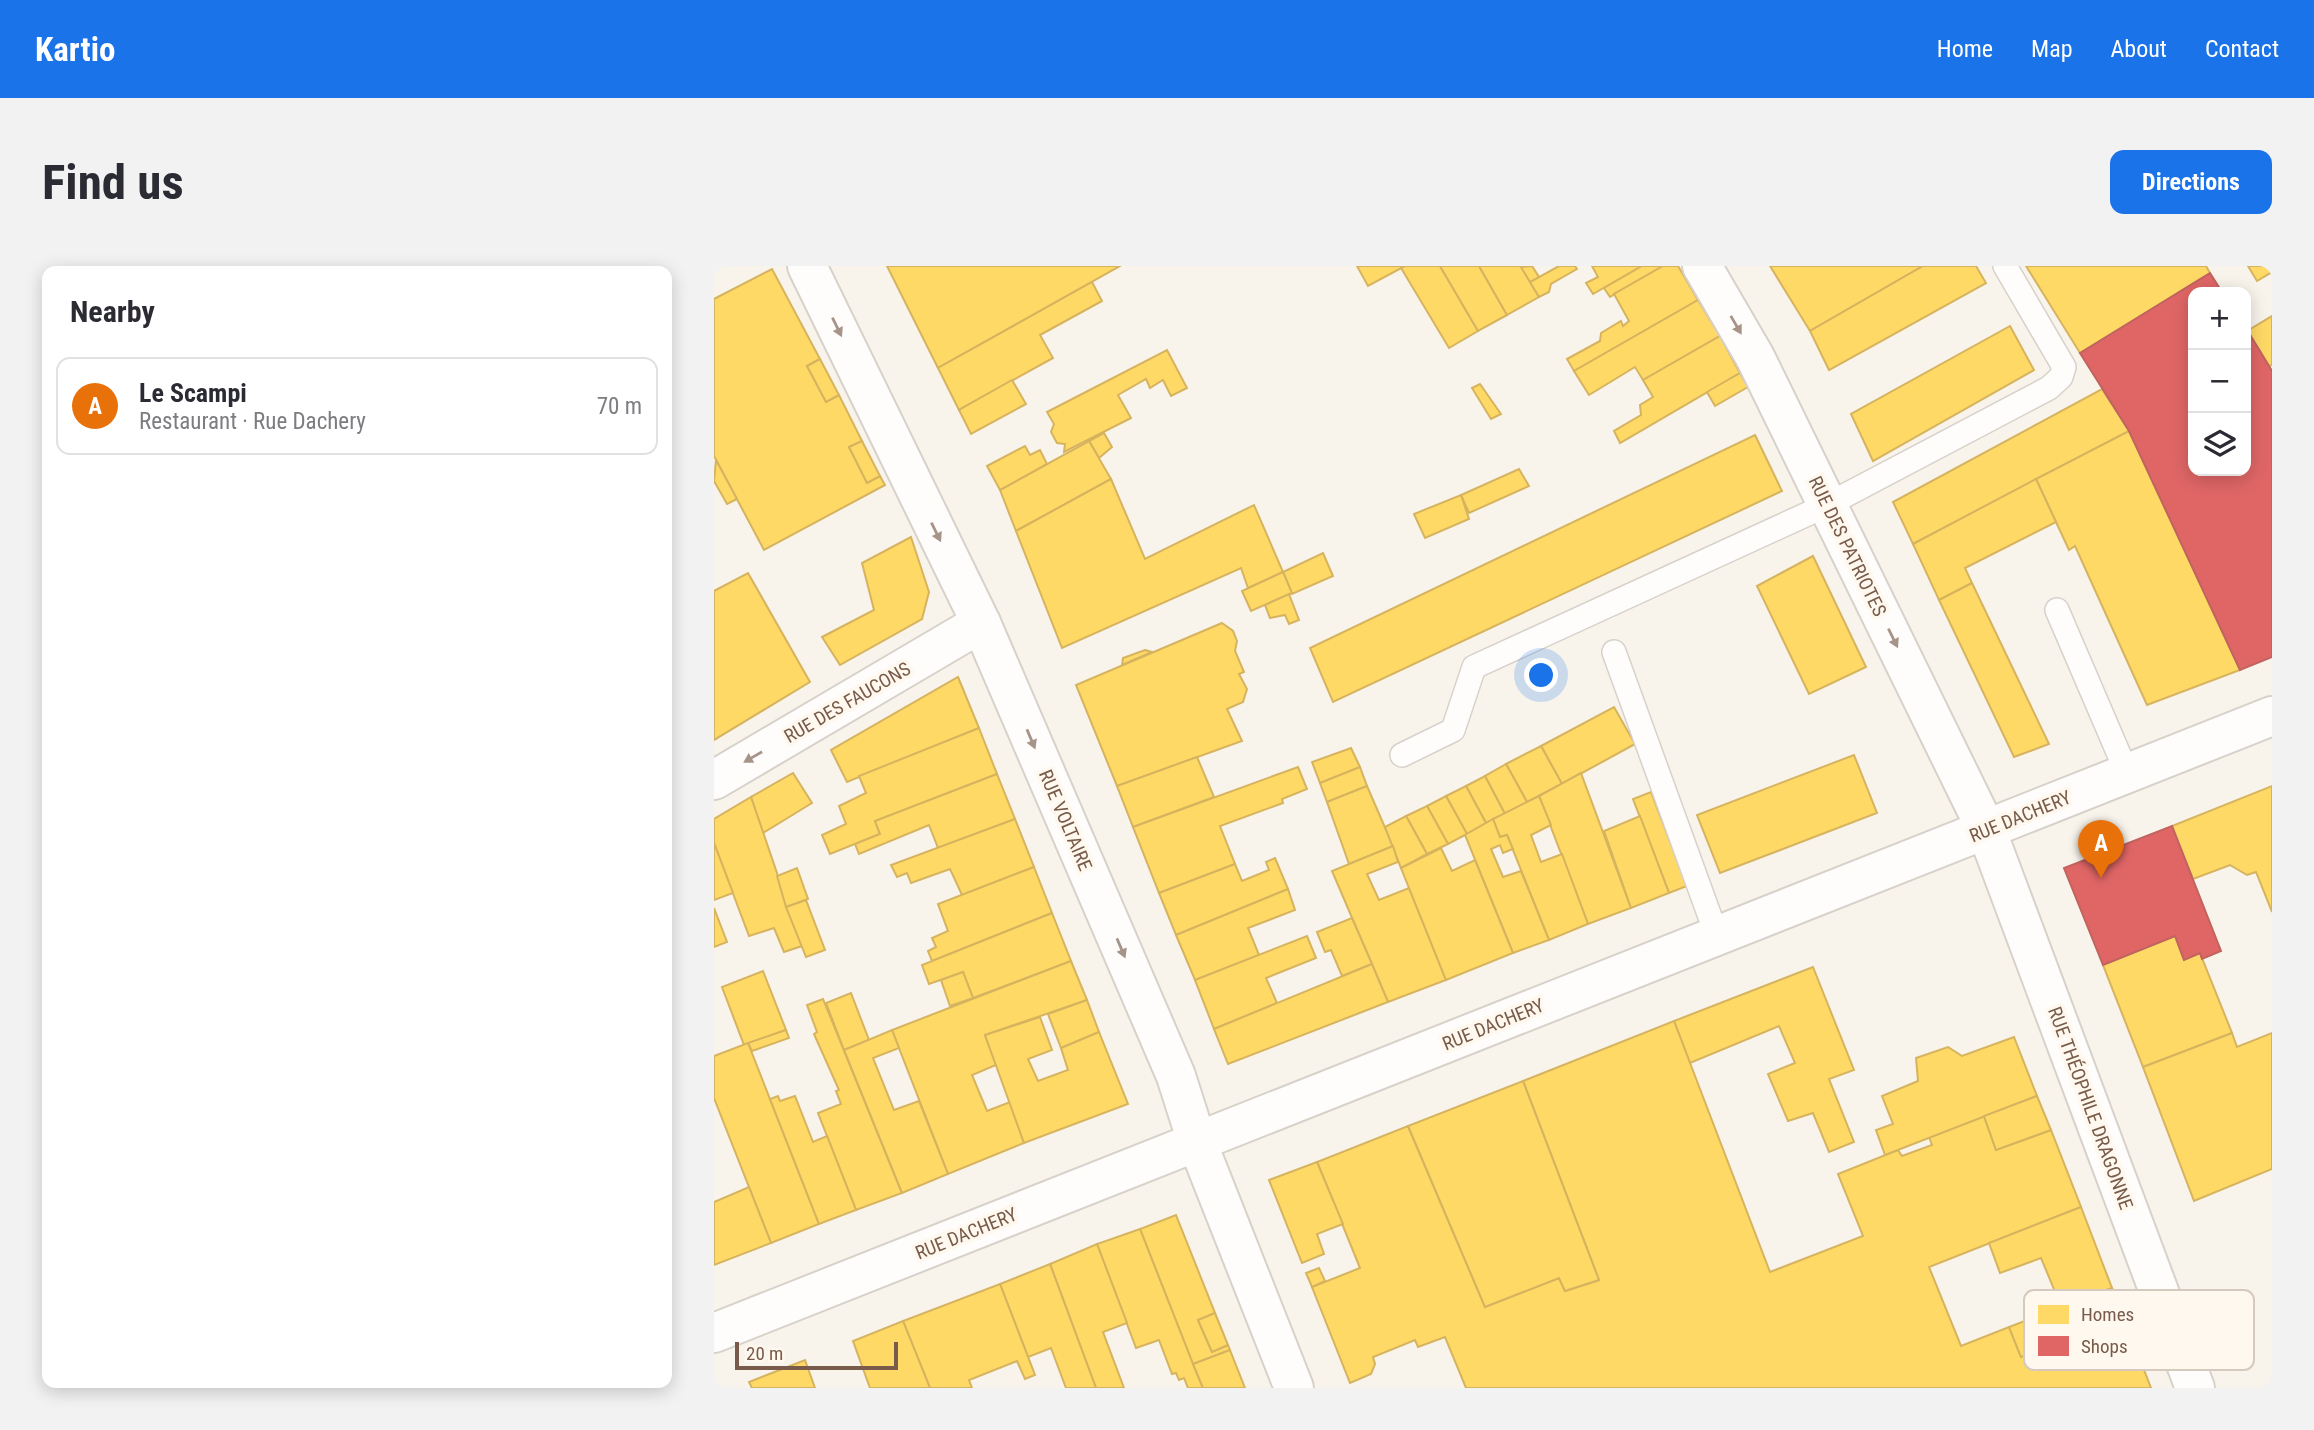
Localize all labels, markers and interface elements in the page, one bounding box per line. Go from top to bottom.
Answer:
text: Kartio [35,30,115,69]
text: Home [1937,35,1993,63]
text: Map [2031,35,2073,63]
text: About [2111,35,2167,63]
text: Contact [2205,35,2279,63]
button: Directions [2110,150,2272,214]
text: Find us [42,154,184,211]
map controls [2188,287,2251,476]
button: + [2188,287,2251,350]
text: Nearby [70,294,155,329]
one-way arrow [1730,315,1742,335]
one-way arrow [831,317,842,337]
button: − [2188,350,2251,413]
text: Le Scampi [139,378,247,408]
text: A [88,393,102,420]
text: 70 m [597,393,642,420]
text: Restaurant · Rue Dachery [139,408,366,435]
button: layers [2188,413,2251,476]
street label: RUE DES PATRIOTES [1804,472,1892,620]
one-way arrow [931,522,942,542]
one-way arrow [1887,628,1899,648]
street label: RUE DES FAUCONS [780,657,915,748]
your location [1524,658,1558,692]
one-way arrow [1025,729,1037,749]
one-way arrow [743,751,763,763]
street label: RUE VOLTAIRE [1034,766,1097,874]
street label: RUE DACHERY [1966,786,2074,847]
pin: A [2078,820,2124,878]
one-way arrow [1116,937,1127,958]
street label: RUE DACHERY [1439,994,1547,1055]
street label: RUE THÉOPHILE DRAGONNE [2043,1004,2138,1213]
street label: RUE DACHERY [912,1203,1020,1264]
legend [2024,1290,2254,1370]
text: Homes [2081,1303,2134,1326]
text: Shops [2081,1335,2128,1358]
scale bar [735,1339,898,1371]
text: 20 m [746,1342,783,1365]

